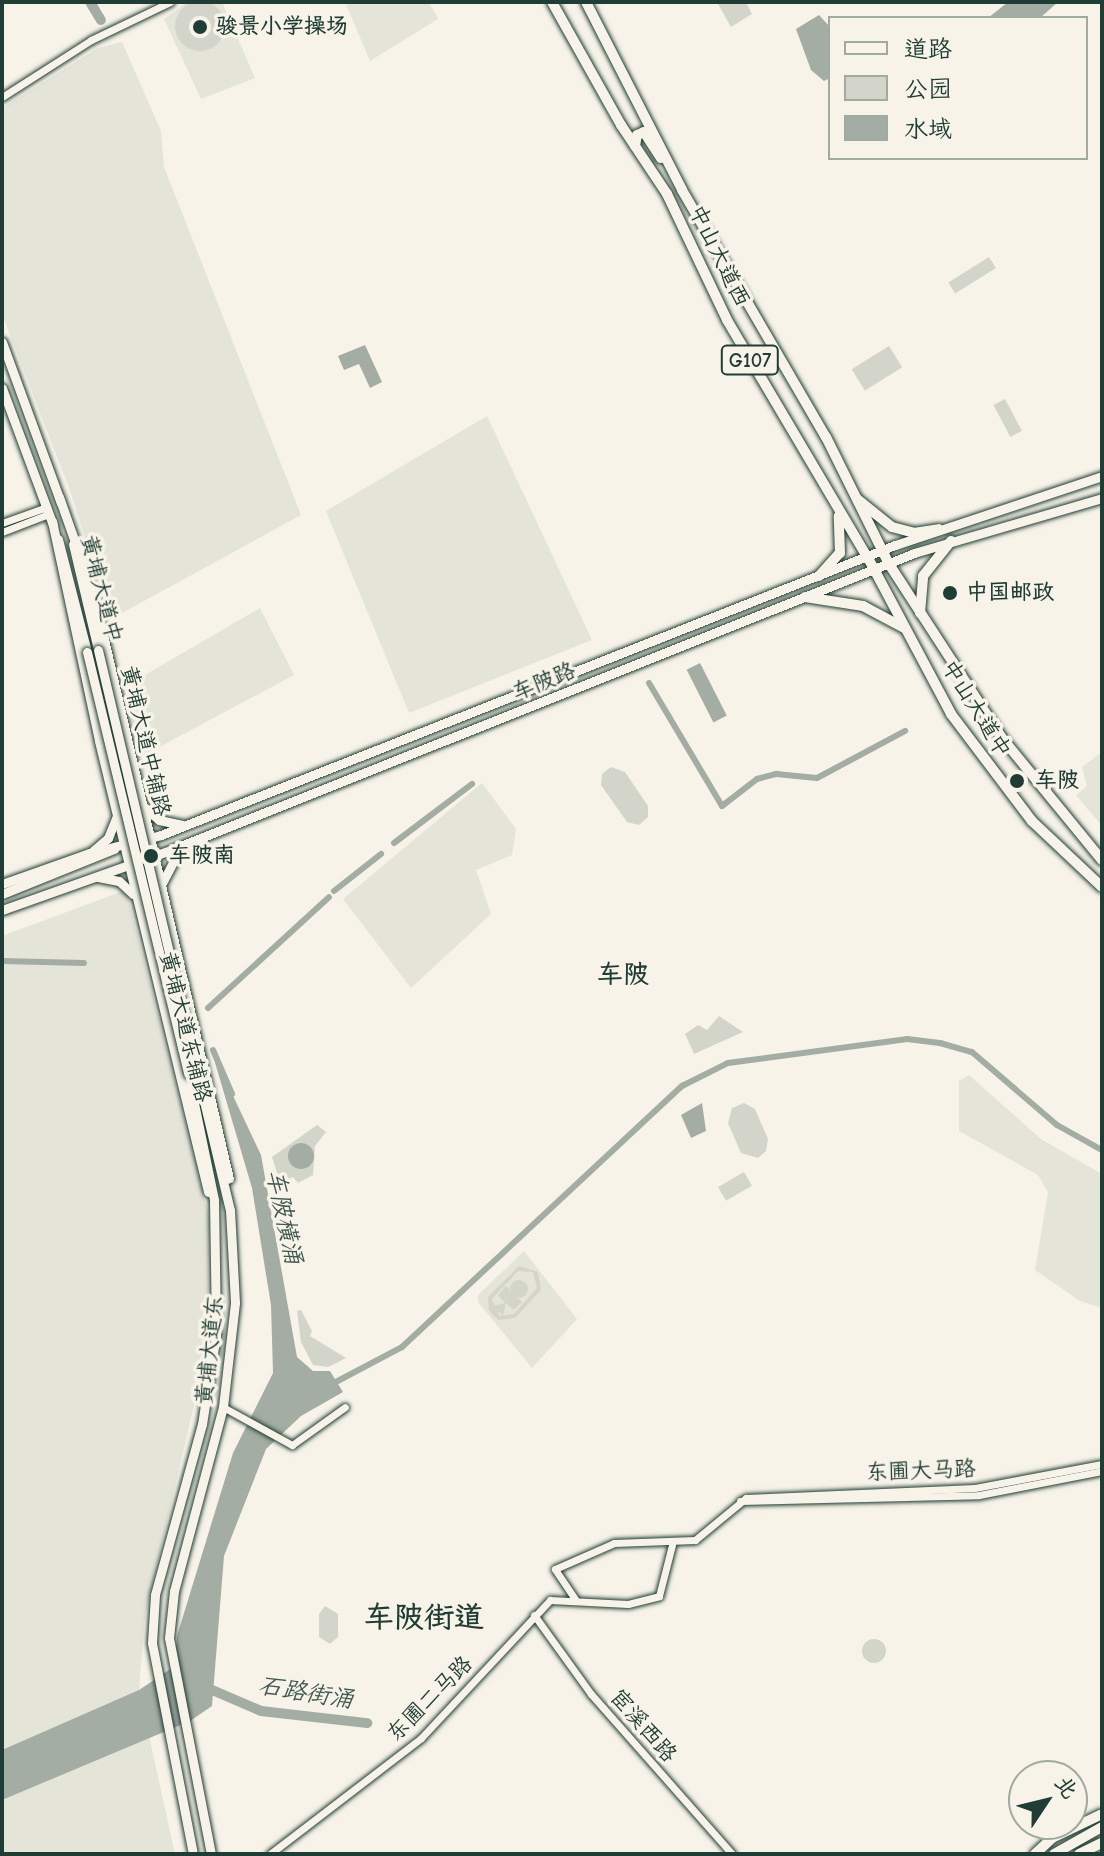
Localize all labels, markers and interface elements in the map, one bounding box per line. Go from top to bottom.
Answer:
place label: 骏景小学操场 [216,14,348,40]
legend [828,16,1088,160]
marker: 骏景小学操场 [191,18,209,36]
text: 道路 [904,35,952,63]
text: 公园 [904,75,952,103]
text: 水域 [904,115,952,143]
street label: 中山大道西 [683,201,755,311]
road number: G107 [720,344,780,376]
street label: 黄埔大道中 [75,532,127,646]
place label: 中国邮政 [966,580,1054,606]
marker: 中国邮政 [941,584,959,602]
street label: 中山大道中 [936,655,1016,763]
street label: 车陂路 [508,657,580,707]
street label: 黄埔大道中辅路 [115,663,175,819]
place label: 车陂 [1035,768,1079,794]
marker: 车陂 [1006,770,1028,792]
place label: 车陂南 [169,843,235,869]
marker: 车陂南 [140,845,162,867]
street label: 黄埔大道东辅路 [154,949,216,1105]
district label: 车陂 [597,960,649,992]
water label: 车陂横涌 [260,1167,308,1267]
street label: 黄埔大道东 [191,1294,229,1406]
street label: 东圃大马路 [866,1456,976,1486]
district label: 车陂街道 [364,1600,484,1636]
street label: 东圃二马路 [382,1651,478,1747]
water label: 石路街涌 [256,1671,356,1715]
street label: 宦溪西路 [604,1684,682,1768]
north arrow [1008,1760,1088,1840]
text: 北 [1049,1771,1083,1804]

